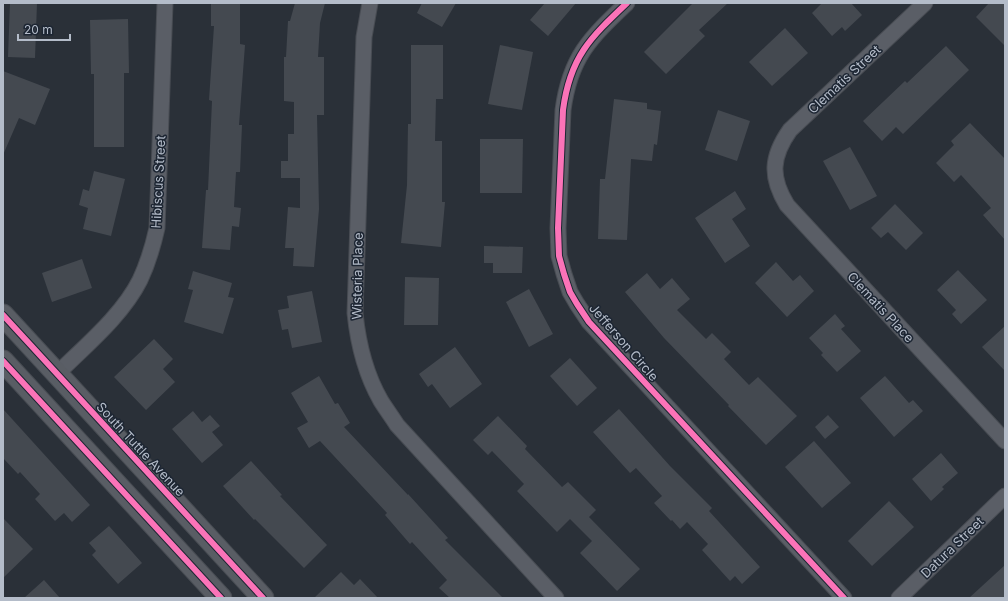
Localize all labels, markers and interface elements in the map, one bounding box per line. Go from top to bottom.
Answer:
scale bar [18,16,70,42]
text: 20 m [24,22,53,37]
street label: Clematis Street [804,41,884,117]
street label: Hibiscus Street [148,135,168,229]
street label: Wisteria Place [348,232,366,320]
street label: Clematis Place [844,268,918,346]
street label: Jefferson Circle [586,300,662,384]
street label: South Tuttle Avenue [93,399,189,499]
street label: Datura Street [917,513,987,581]

